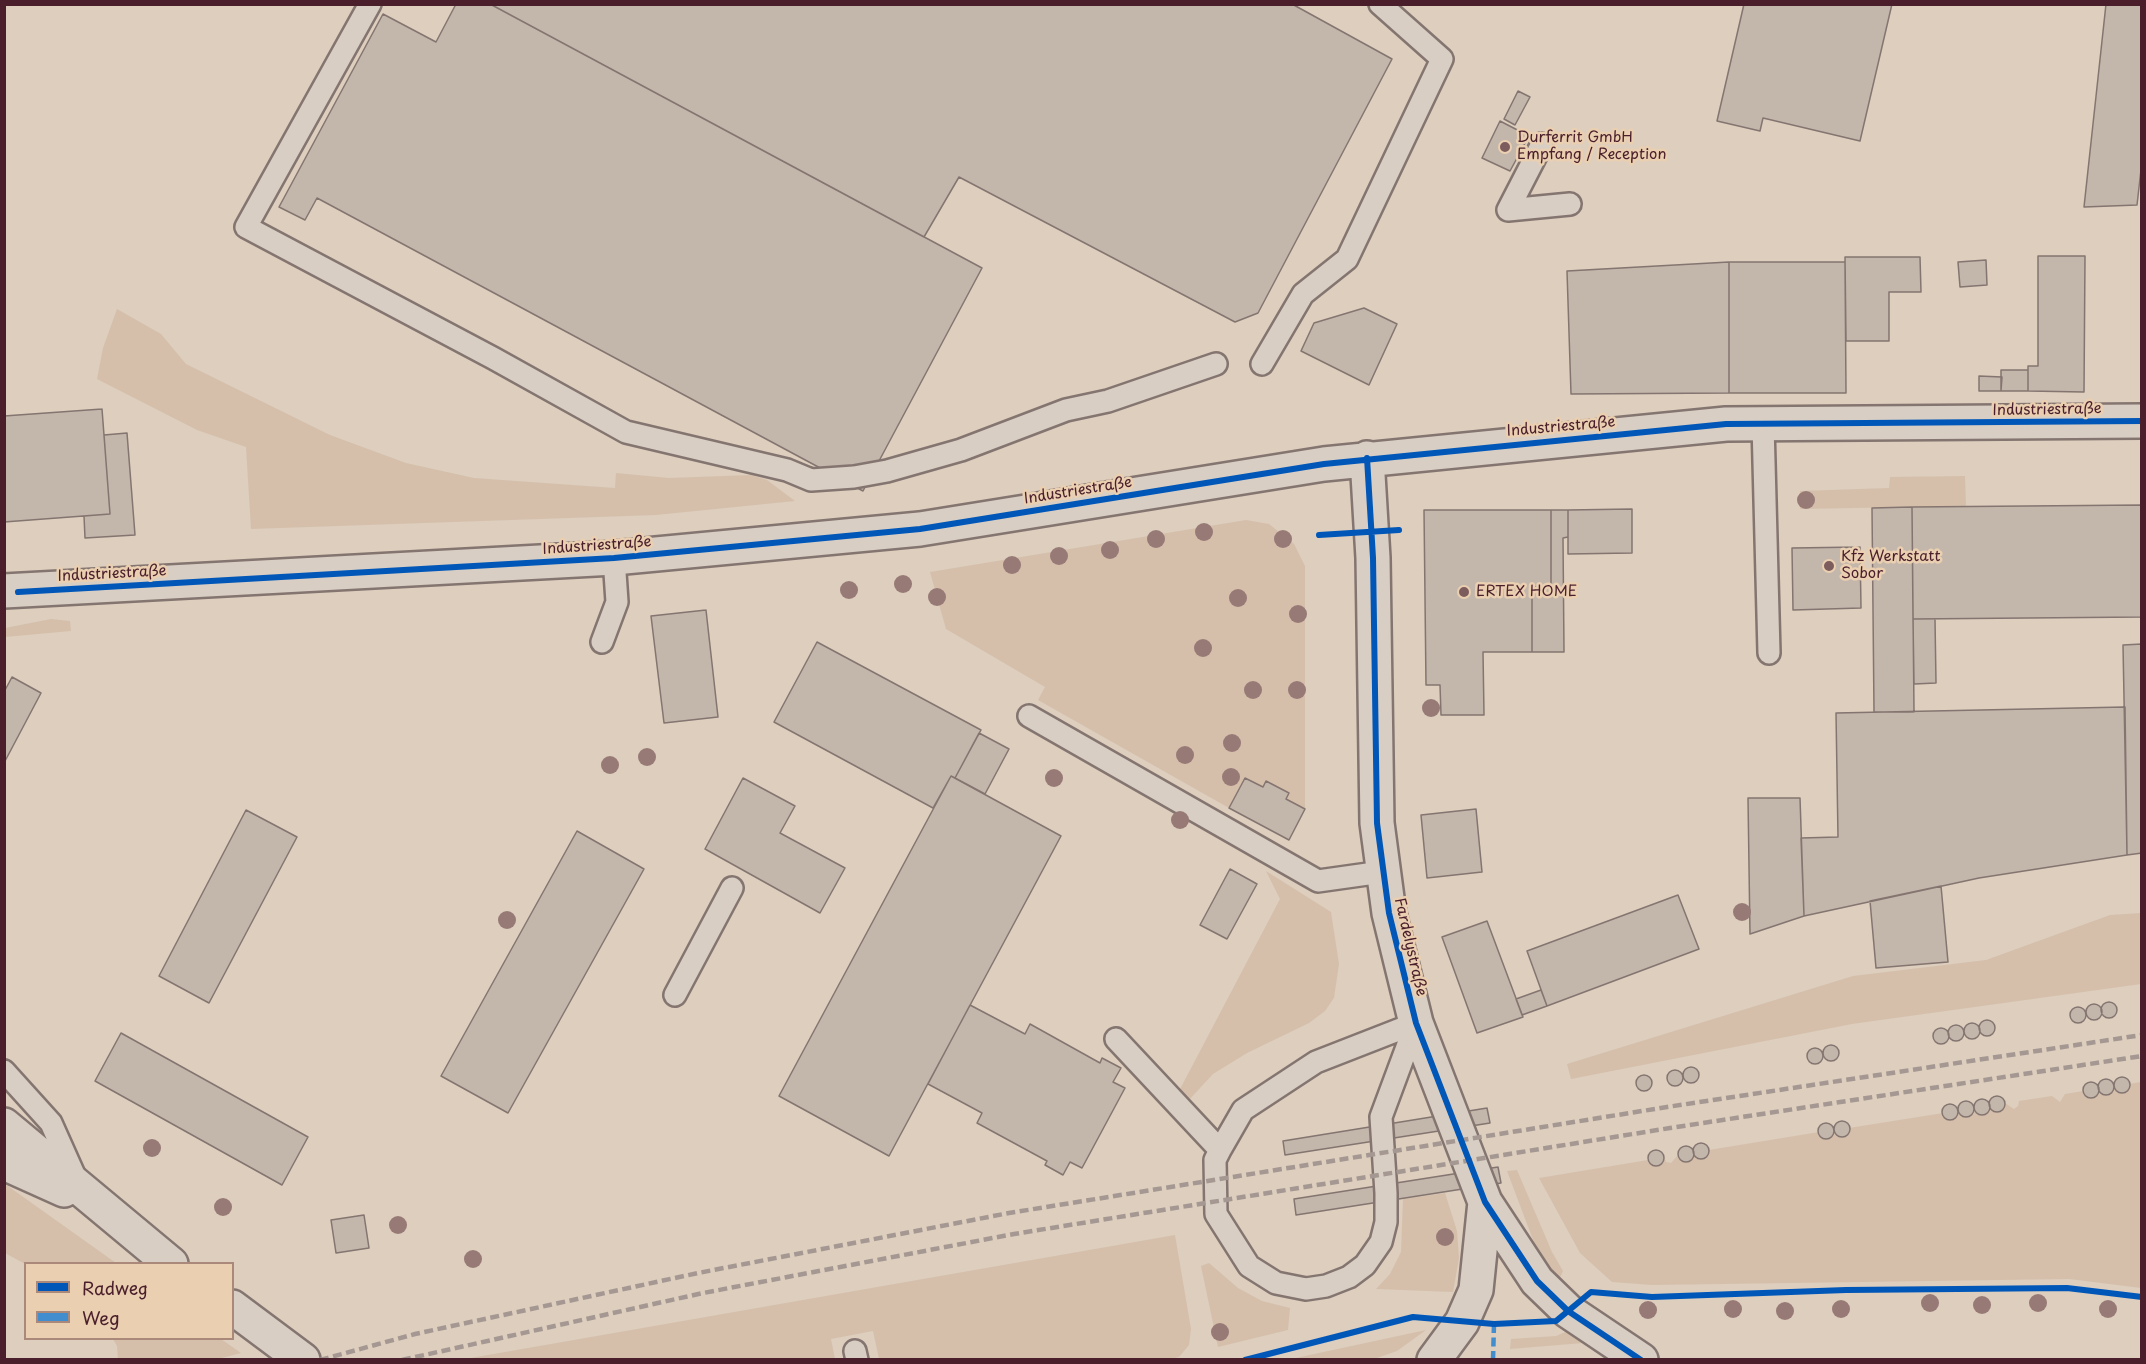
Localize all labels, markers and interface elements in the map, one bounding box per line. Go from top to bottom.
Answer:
place label: Durferrit GmbH Empfang / Reception [1517,129,1666,164]
marker: Durferrit GmbH Empfang / Reception [1498,140,1512,154]
street label: Industriestraße [1992,400,2102,420]
street label: Industriestraße [1506,413,1616,441]
street label: Industriestraße [1023,474,1133,508]
street label: Industriestraße [542,533,652,559]
place label: Kfz Werkstatt Sobor [1841,548,1940,583]
marker: Kfz Werkstatt Sobor [1822,559,1836,573]
street label: Industriestraße [57,562,167,586]
place label: ERTEX HOME [1476,583,1577,601]
marker: ERTEX HOME [1457,585,1471,599]
street label: Fardelystraße [1390,896,1430,998]
legend [24,1262,234,1340]
text: Radweg [82,1274,148,1301]
text: Weg [82,1304,120,1331]

